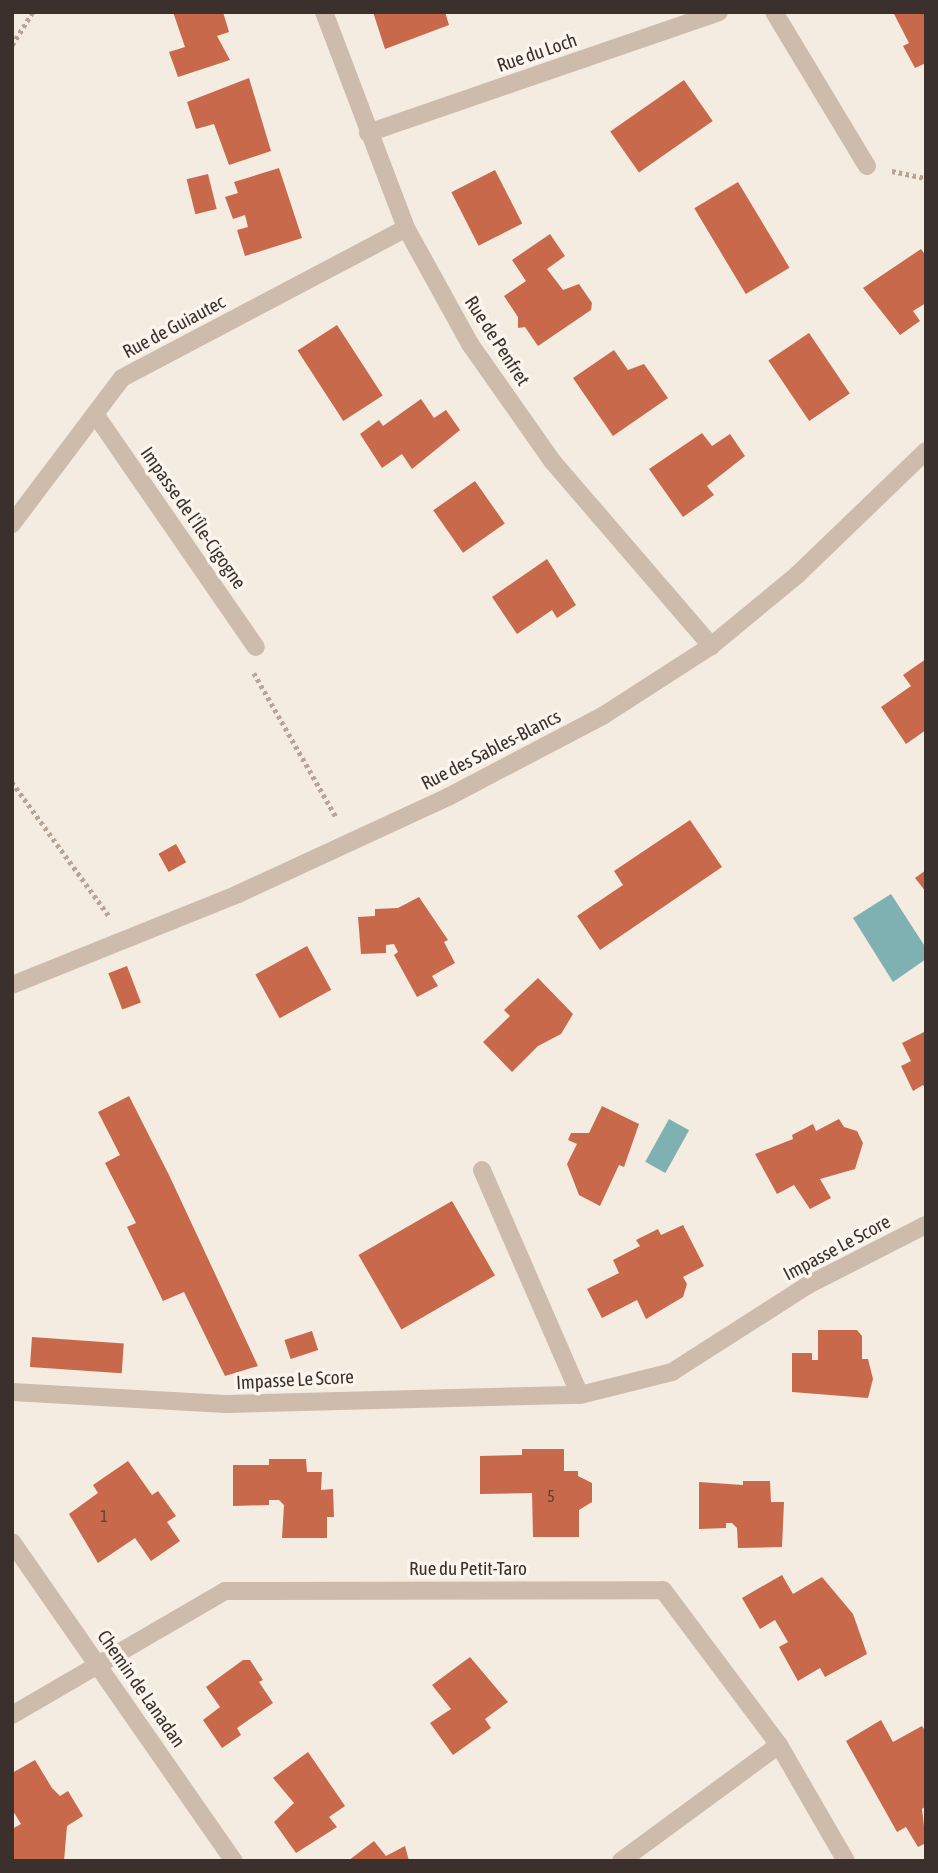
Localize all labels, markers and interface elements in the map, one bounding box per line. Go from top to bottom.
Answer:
street label: Rue du Loch [494,29,580,77]
street label: Rue de Guiautec [119,291,229,363]
street label: Rue de Penfret [460,292,534,390]
street label: Impasse de l'Île-Cigogne [135,443,251,593]
street label: Rue des Sables-Blancs [417,705,565,795]
street label: Impasse Le Score [780,1210,894,1286]
street label: Impasse Le Score [236,1366,354,1394]
house number: 5 [547,1486,555,1506]
house number: 1 [100,1506,108,1526]
street label: Rue du Petit-Taro [409,1558,527,1580]
street label: Chemin de Lanadan [92,1626,190,1752]

